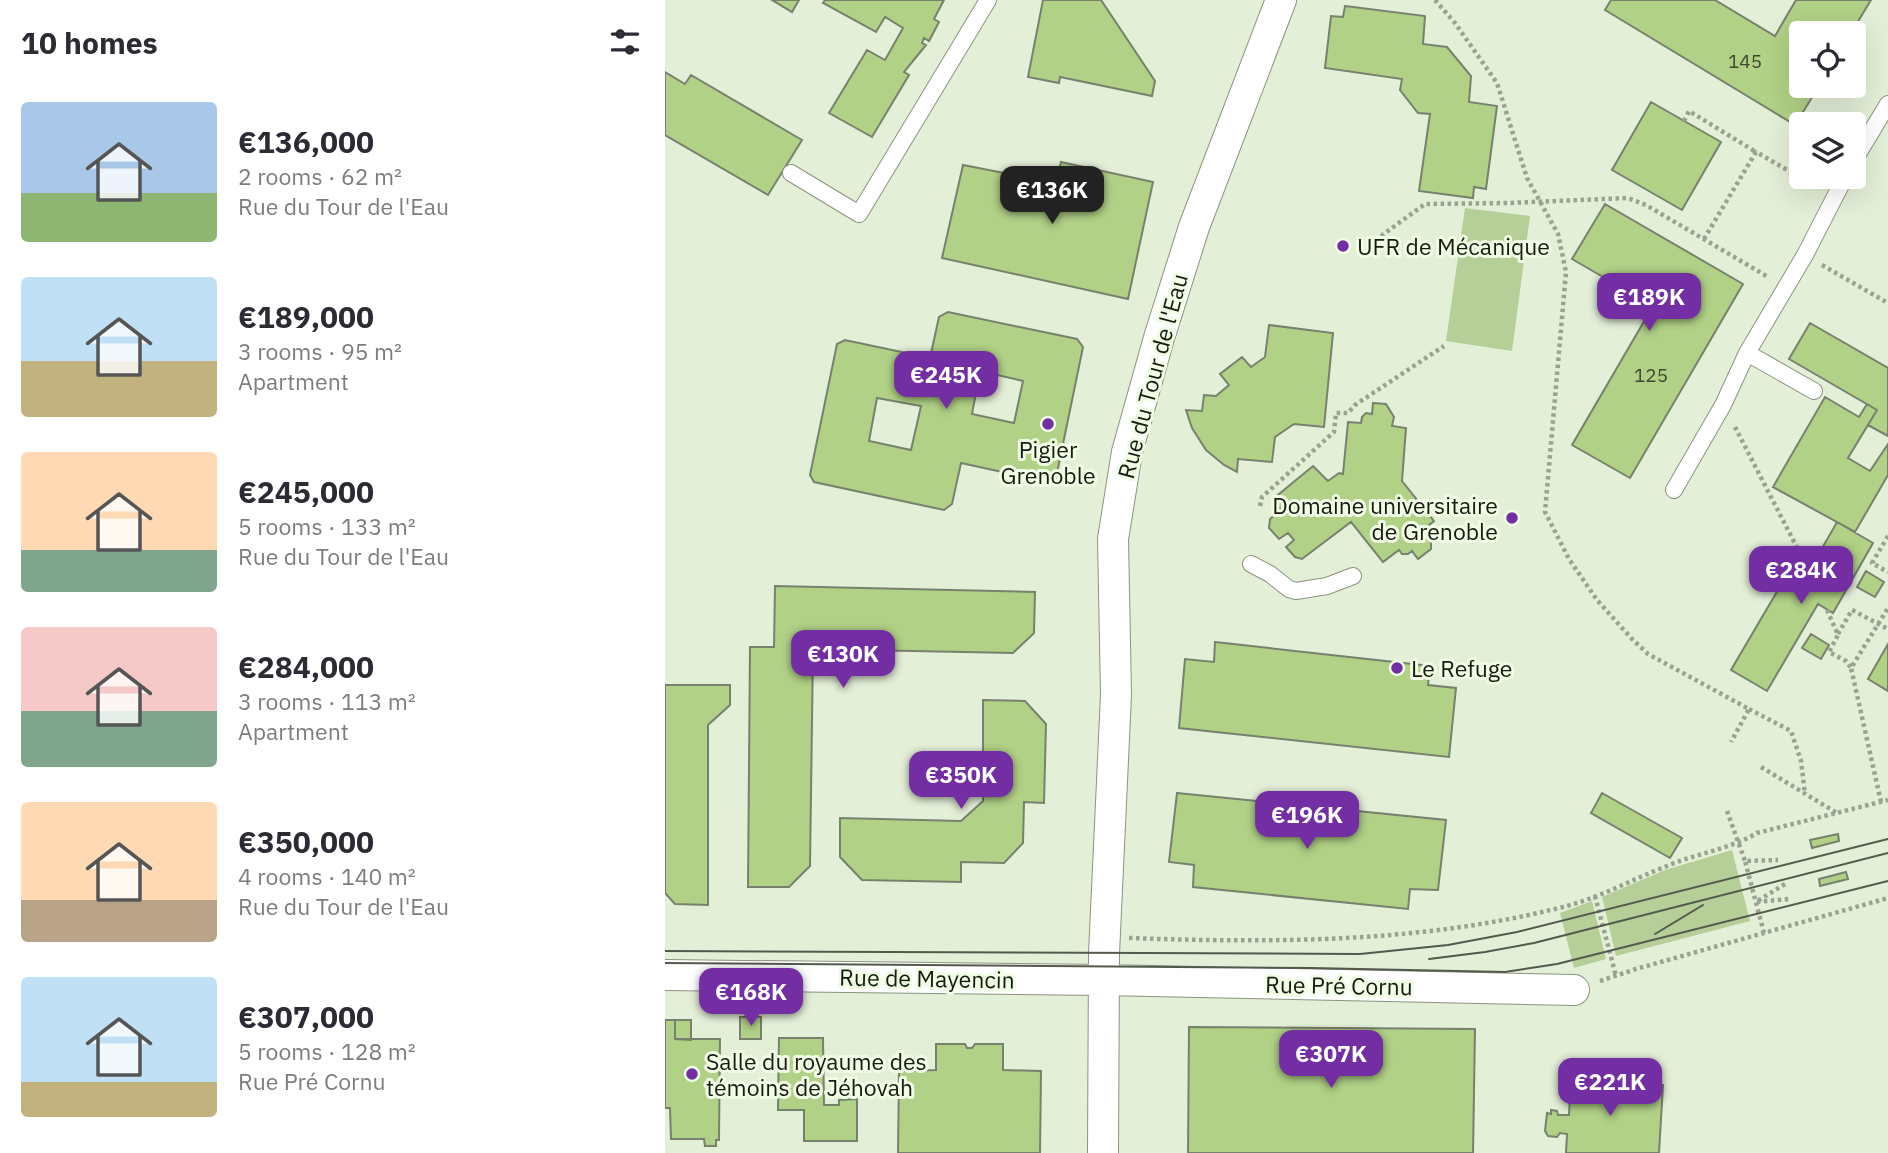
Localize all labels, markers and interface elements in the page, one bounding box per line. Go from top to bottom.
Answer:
map controls [1789,21,1866,189]
button: locate [1789,21,1866,98]
text: 10 homes [21,23,158,62]
icon: filters [606,23,644,61]
house number: 145 [1728,49,1762,73]
button: layers [1789,112,1866,189]
text: €136,000 [238,122,374,161]
icon: home [77,130,161,214]
text: 2 rooms · 62 m² [238,161,402,191]
pin: €136K [1003,166,1101,226]
text: €136K [1016,174,1088,204]
text: Rue du Tour de l'Eau [238,191,449,221]
place label: UFR de Mécanique [1357,231,1550,261]
marker: UFR de Mécanique [1335,238,1351,254]
street label: Rue du Tour de l'Eau [1110,270,1194,482]
pin: €189K [1600,274,1698,333]
text: €189K [1613,281,1685,311]
text: €189,000 [238,297,374,336]
icon: home [77,305,161,389]
text: 3 rooms · 95 m² [238,336,402,366]
pin: €245K [897,352,995,411]
text: €245K [910,359,982,389]
house number: 125 [1634,363,1668,387]
text: Apartment [238,366,349,396]
marker: Pigier Grenoble [1040,416,1056,432]
place label: Pigier Grenoble [1000,434,1096,490]
text: €245,000 [238,472,374,511]
icon: home [77,480,161,564]
place label: Domaine universitaire de Grenoble [1272,490,1498,546]
marker: Domaine universitaire de Grenoble [1504,510,1520,526]
text: 5 rooms · 133 m² [238,511,416,541]
text: Rue du Tour de l'Eau [238,541,449,571]
pin: €284K [1752,546,1850,606]
text: €284K [1765,554,1837,584]
pin: €130K [794,630,892,690]
text: €130K [807,638,879,668]
text: €284,000 [238,647,374,686]
place label: Le Refuge [1411,653,1513,683]
icon: home [77,655,161,739]
marker: Le Refuge [1389,660,1405,676]
text: 3 rooms · 113 m² [238,686,416,716]
text: Apartment [238,716,349,746]
pin: €350K [912,752,1010,811]
text: €350K [925,759,997,789]
pin: €196K [1258,792,1356,851]
text: €196K [1271,799,1343,829]
text: €350,000 [238,822,374,861]
icon: home [77,830,161,914]
text: 4 rooms · 140 m² [238,861,416,891]
text: Rue du Tour de l'Eau [238,891,449,921]
street label: Rue de Mayencin [839,961,1015,995]
pin: €168K [702,968,800,1028]
street label: Rue Pré Cornu [1265,969,1413,1001]
text: €168K [715,976,787,1006]
text: €307,000 [238,997,374,1036]
icon: home [77,1005,161,1089]
pin: €307K [1282,1030,1380,1090]
text: 5 rooms · 128 m² [238,1036,416,1066]
text: €307K [1295,1038,1367,1068]
place label: Salle du royaume des témoins de Jéhovah [706,1046,927,1102]
pin: €221K [1561,1058,1659,1118]
text: Rue Pré Cornu [238,1066,386,1096]
marker: Salle du royaume des témoins de Jéhovah [684,1066,700,1082]
text: €221K [1574,1066,1646,1096]

